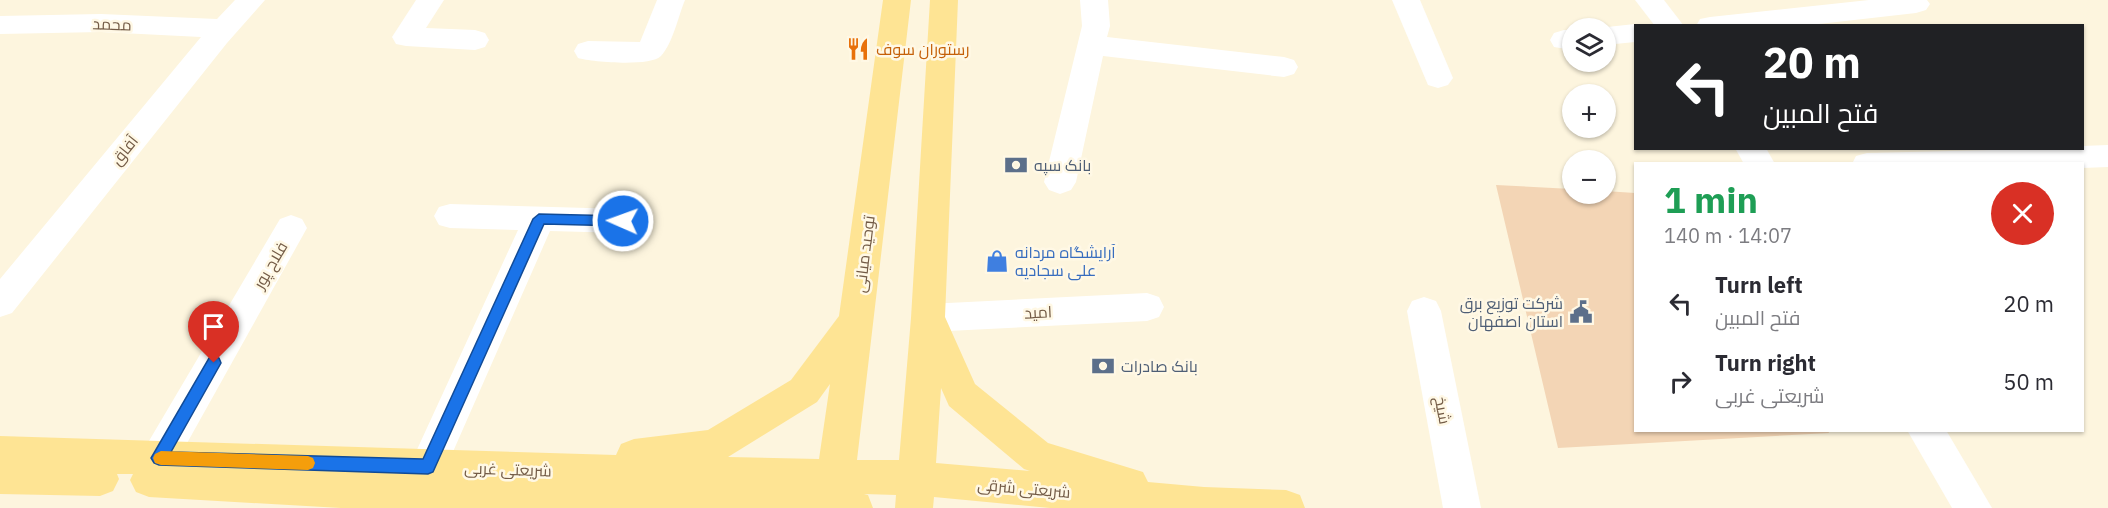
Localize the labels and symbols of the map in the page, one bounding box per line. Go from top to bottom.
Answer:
street label: محمد [92,13,132,35]
restaurant icon: رستوران سوف [845,36,871,62]
place label: رستوران سوف [876,39,969,60]
street label: آفاق [106,131,143,170]
bank icon: بانک سپه [1003,152,1029,178]
place label: بانک سپه [1034,155,1091,176]
position arrow [591,189,655,253]
street label: توحید میانی [849,214,880,294]
street label: فلاح پور [248,238,293,294]
place label: آرایشگاه مردانه علی سجادیه [1015,242,1116,281]
shop icon: آرایشگاه مردانه علی سجادیه [984,248,1010,274]
place label: شرکت توزیع برق استان اصفهان [1460,293,1563,332]
public building icon: شرکت توزیع برق استان اصفهان [1568,299,1594,325]
pin [188,301,239,363]
street label: امید [1024,301,1052,323]
bank icon: بانک صادرات [1090,353,1116,379]
place label: بانک صادرات [1121,356,1198,376]
street label: شیخ [1429,394,1455,426]
street label: شریعتی غربی [464,457,552,482]
street label: شریعتی شرقی [977,474,1071,503]

